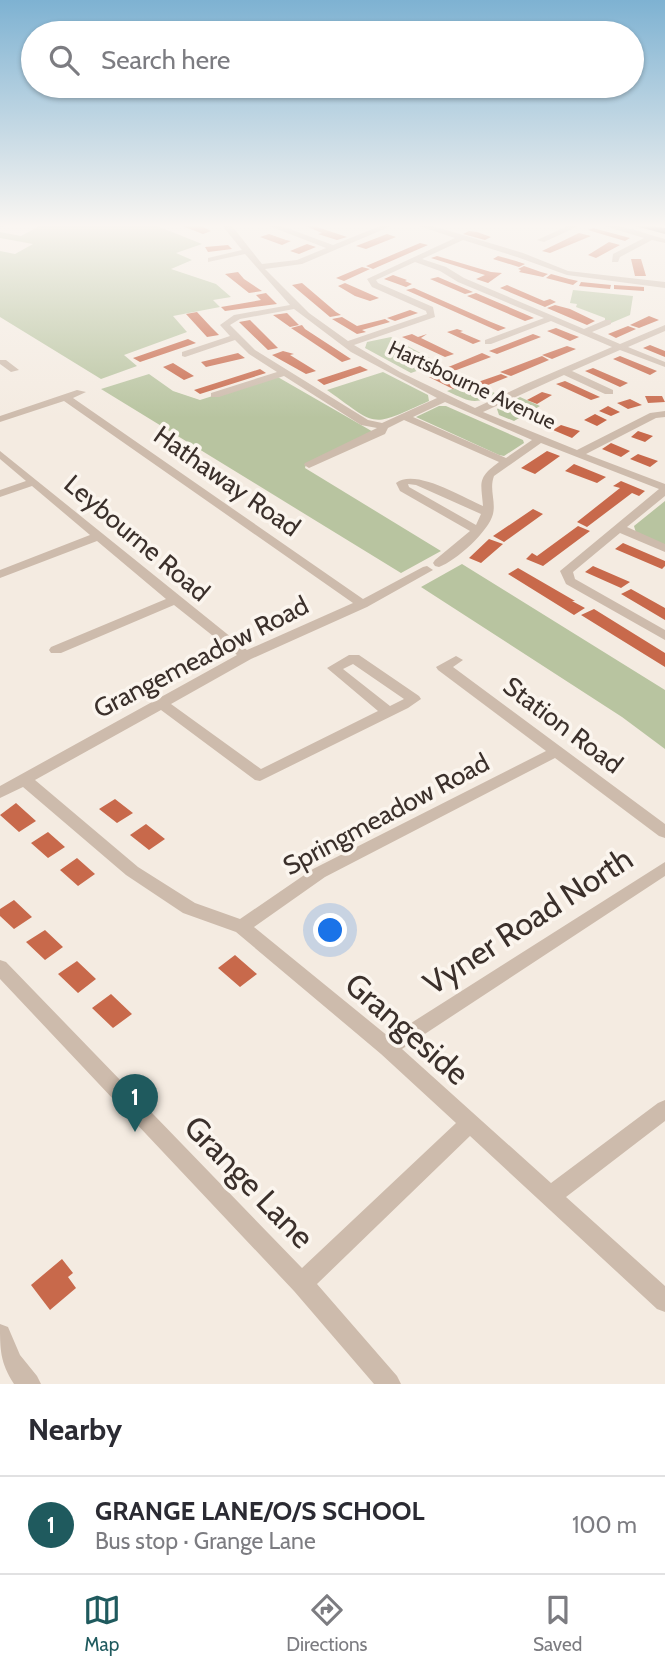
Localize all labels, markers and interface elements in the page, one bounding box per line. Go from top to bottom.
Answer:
search box [21,21,644,98]
icon: search [45,41,83,79]
text: Search here [101,44,230,76]
street label: Hartsbourne Avenue [385,335,560,434]
street label: Hathaway Road [148,419,306,543]
street label: Leybourne Road [58,468,216,608]
street label: Grangemeadow Road [88,589,314,725]
street label: Station Road [497,670,629,780]
street label: Springmeadow Road [277,746,495,882]
street label: Vyner Road North [416,838,640,1003]
your location [313,913,347,947]
street label: Grangeside [338,964,477,1093]
pin: 1 [112,1074,158,1132]
street label: Grange Lane [176,1107,322,1256]
text: Nearby [28,1411,122,1448]
text: GRANGE LANE/O/S SCHOOL [95,1495,425,1527]
text: 1 [47,1511,55,1539]
text: 100 m [572,1511,637,1539]
text: Bus stop · Grange Lane [95,1527,316,1555]
tab: Map [83,1591,121,1656]
tab: Directions [286,1591,367,1656]
tab: Saved [533,1591,582,1656]

